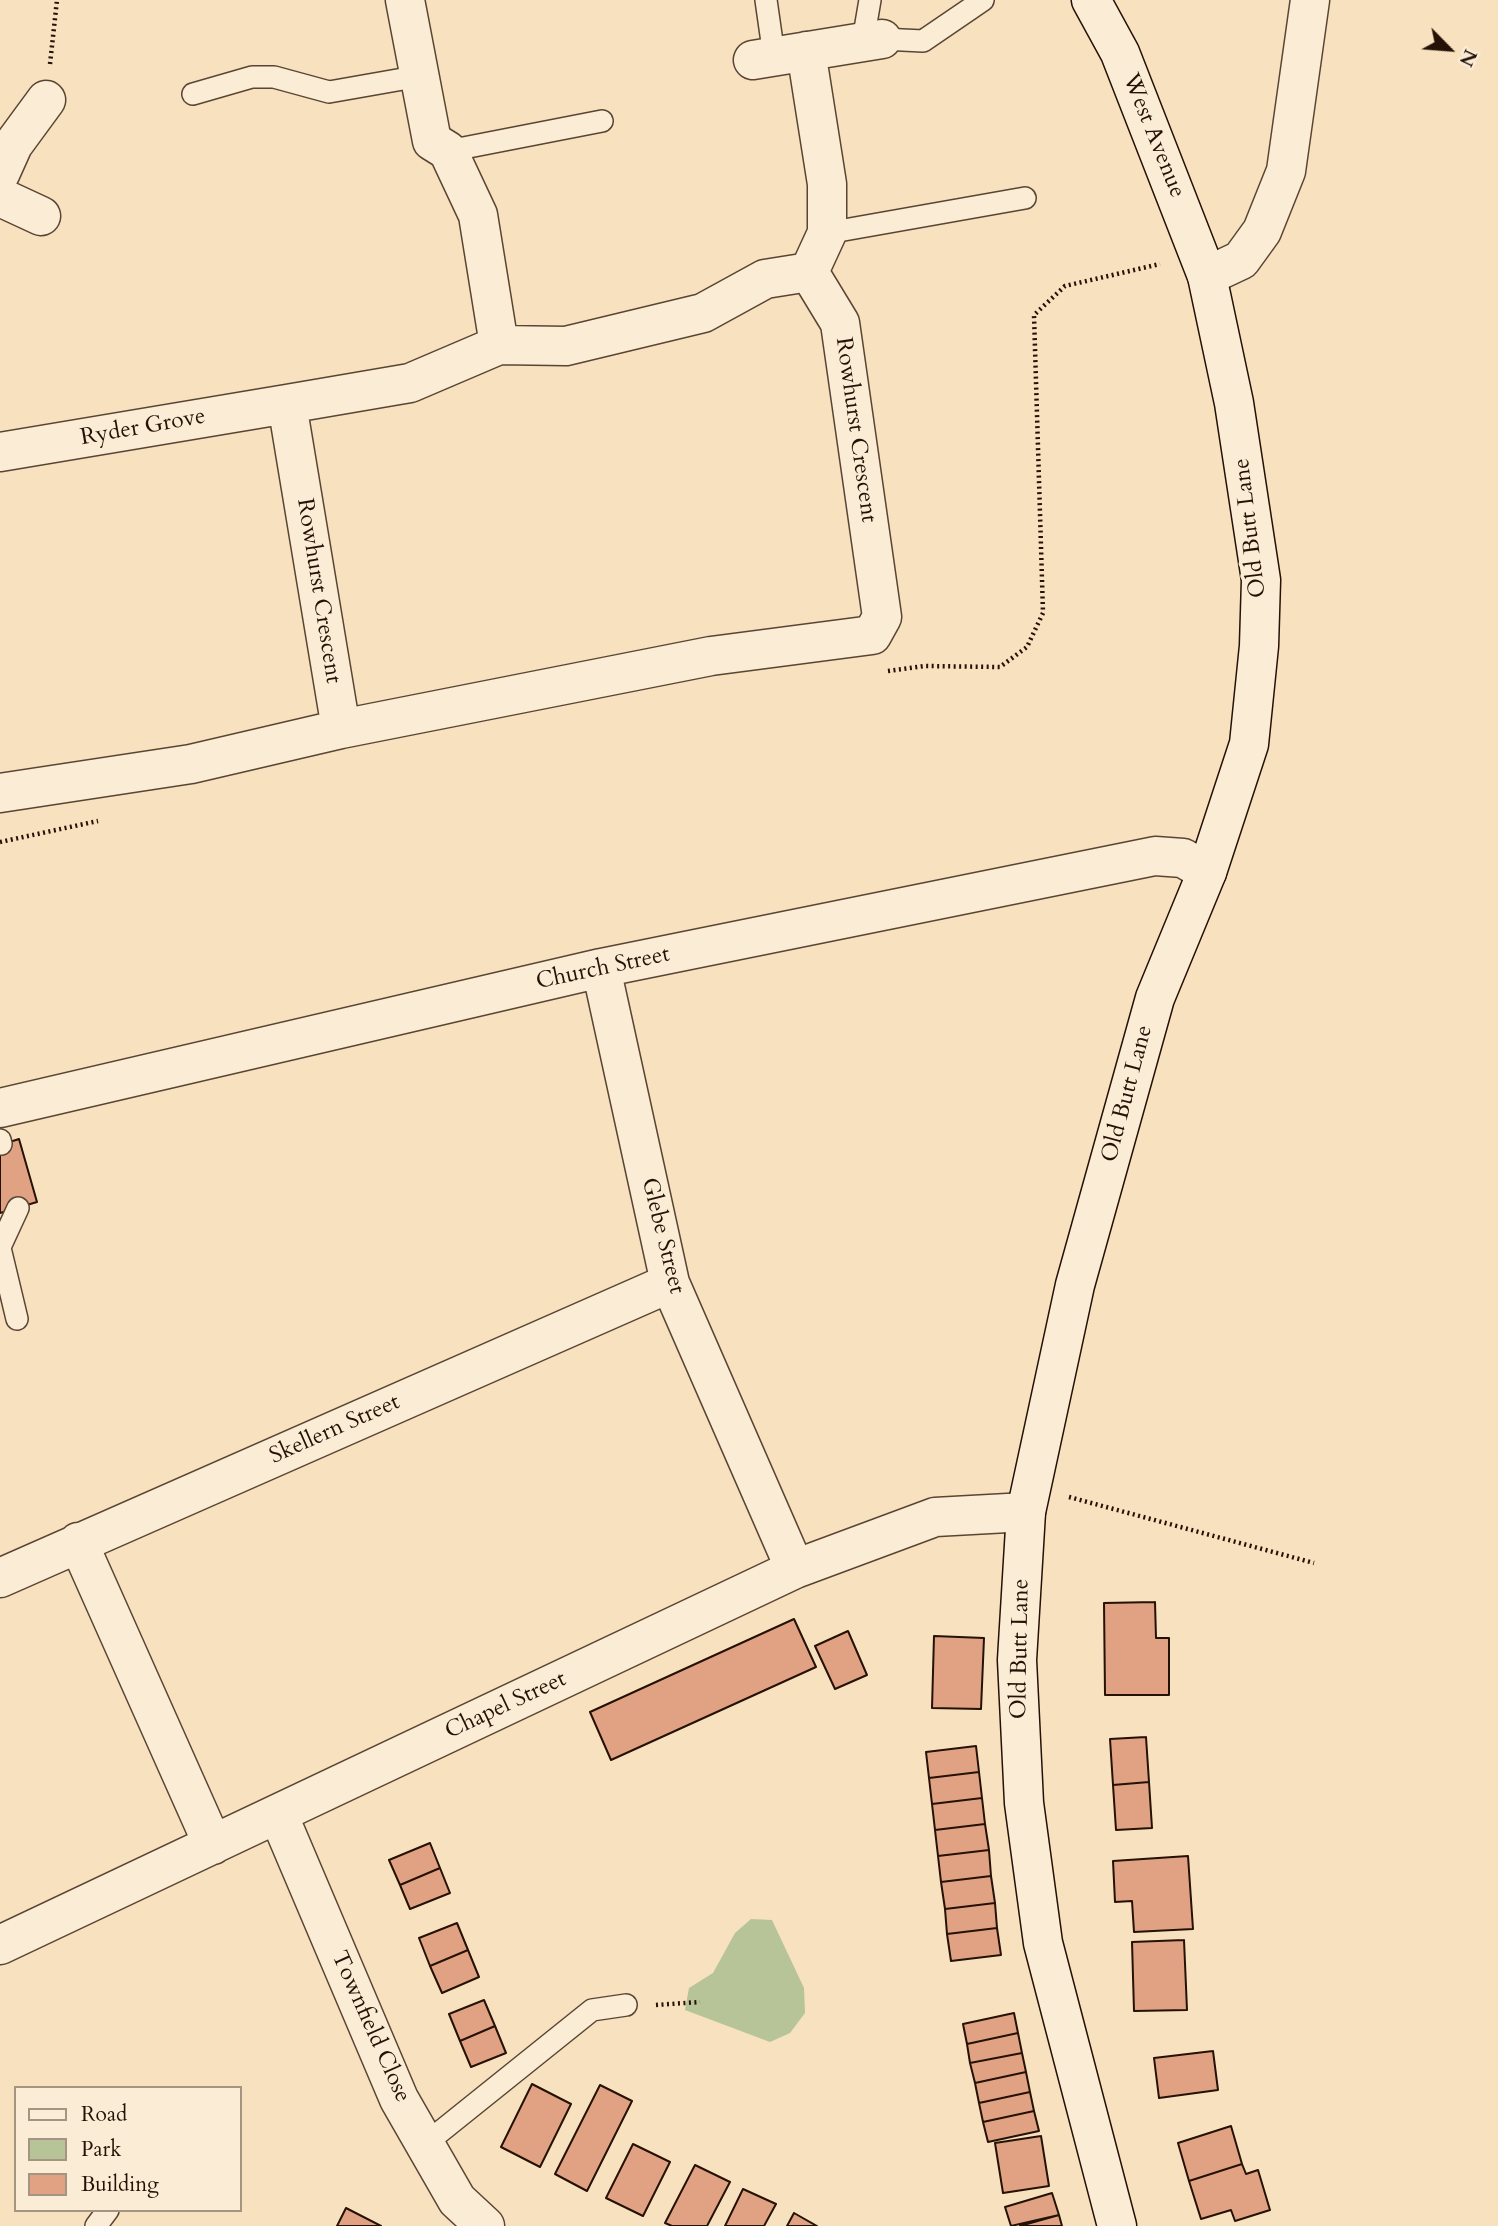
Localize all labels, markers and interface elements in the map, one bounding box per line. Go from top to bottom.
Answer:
north arrow [1414,14,1484,84]
text: N [1453,45,1483,71]
street label: West Avenue [1116,70,1190,202]
street label: Rowhurst Crescent [828,336,882,524]
street label: Ryder Grove [78,403,208,453]
street label: Old Butt Lane [1229,457,1273,599]
street label: Rowhurst Crescent [290,497,346,685]
street label: Church Street [534,941,672,997]
street label: Old Butt Lane [1096,1023,1160,1165]
street label: Glebe Street [634,1175,690,1297]
street label: Skellern Street [266,1389,404,1471]
street label: Old Butt Lane [1006,1579,1036,1719]
street label: Chapel Street [441,1666,571,1746]
street label: Townfield Close [324,1947,416,2107]
legend [14,2086,242,2212]
text: Road [81,2100,127,2129]
text: Park [81,2135,121,2164]
text: Building [81,2170,159,2199]

